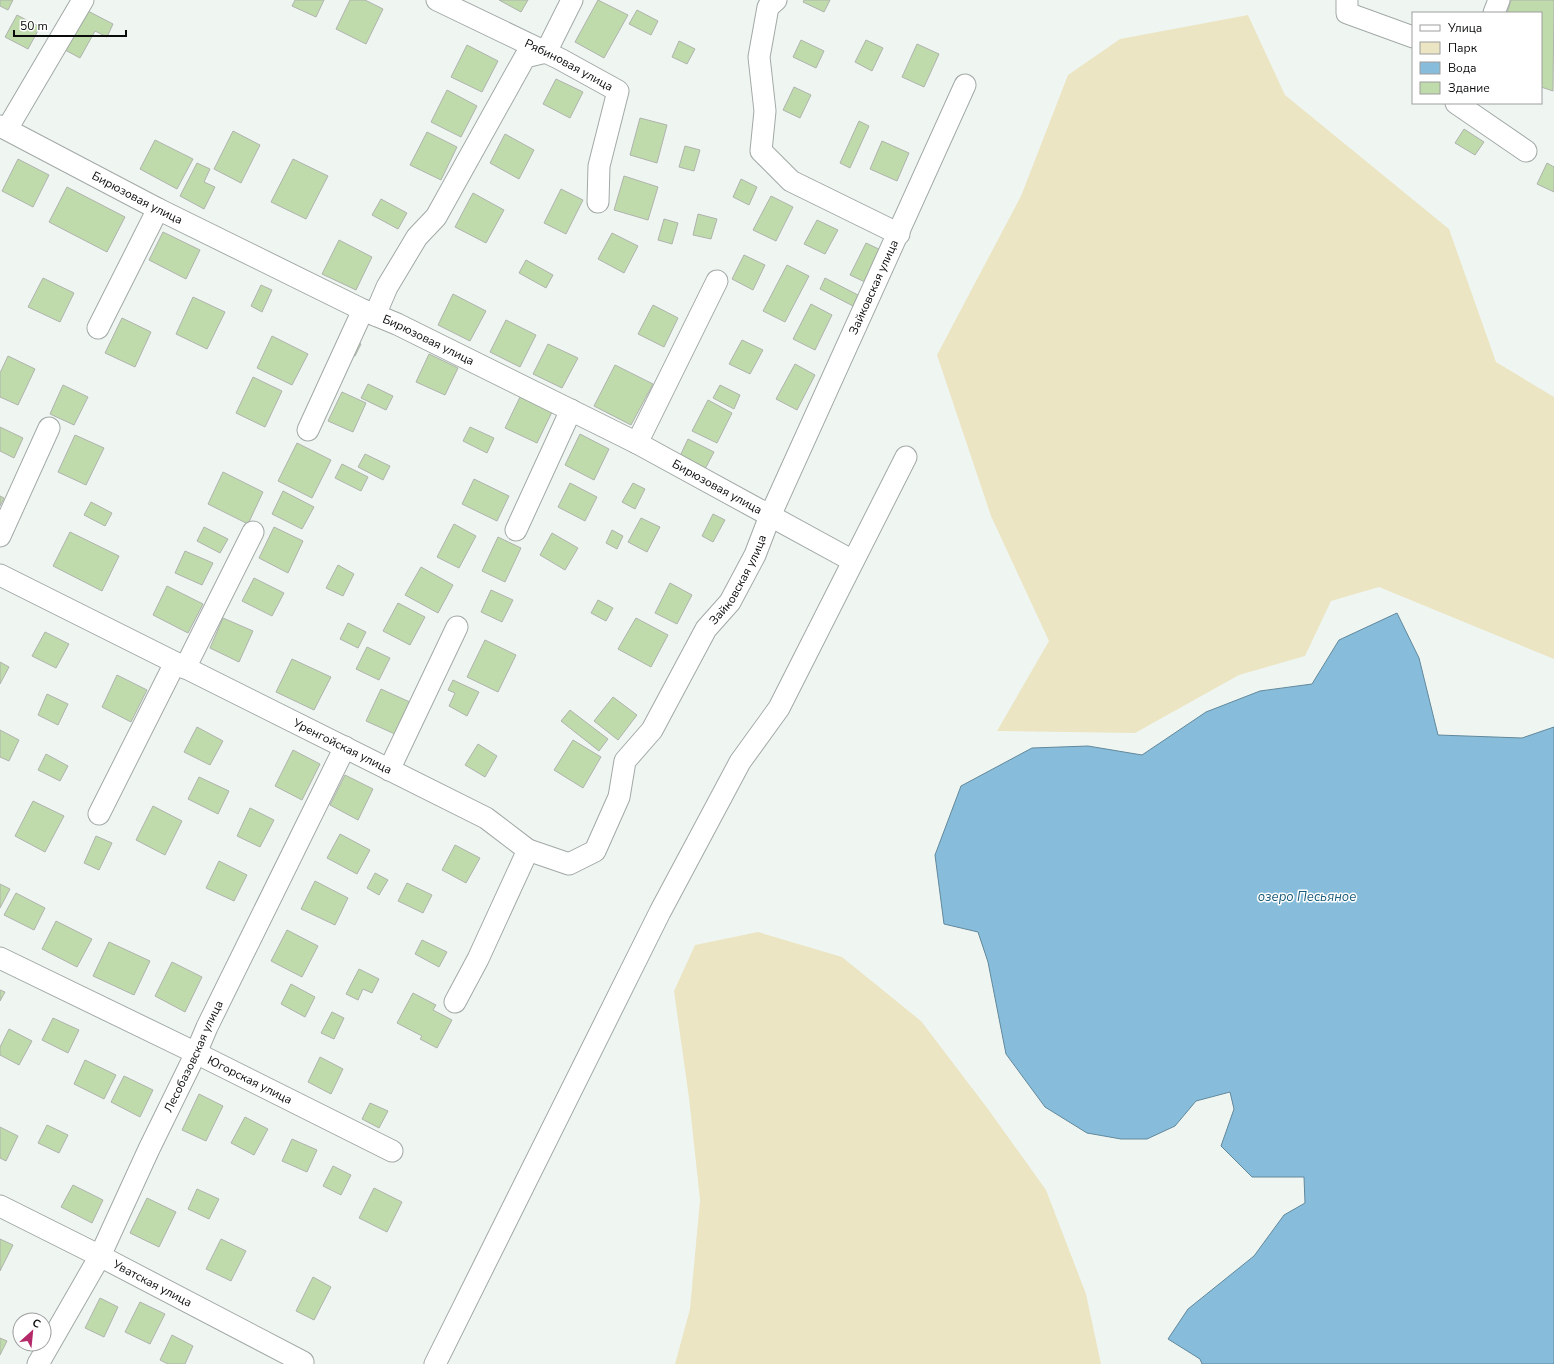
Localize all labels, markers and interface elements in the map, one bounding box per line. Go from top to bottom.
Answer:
scale bar [14,12,126,38]
legend [1412,12,1542,104]
text: 50 m [20,18,48,34]
text: Улица [1447,20,1482,36]
street label: Рябиновая улица [522,35,616,95]
text: Парк [1448,40,1478,56]
text: Вода [1448,60,1476,76]
text: Здание [1448,80,1490,96]
street label: Бирюзовая улица [89,168,185,228]
street label: Зайковская улица [845,237,902,337]
street label: Бирюзовая улица [380,311,477,369]
street label: Бирюзовая улица [669,456,765,518]
street label: Зайковская улица [705,532,770,628]
street label: Уренгойская улица [290,714,395,778]
water label: озеро Песьяное [1258,888,1356,906]
street label: Лесобазовская улица [160,998,227,1115]
street label: Югорская улица [205,1052,295,1108]
street label: Уватская улица [109,1256,195,1311]
north arrow [12,1312,52,1352]
text: С [30,1315,44,1332]

